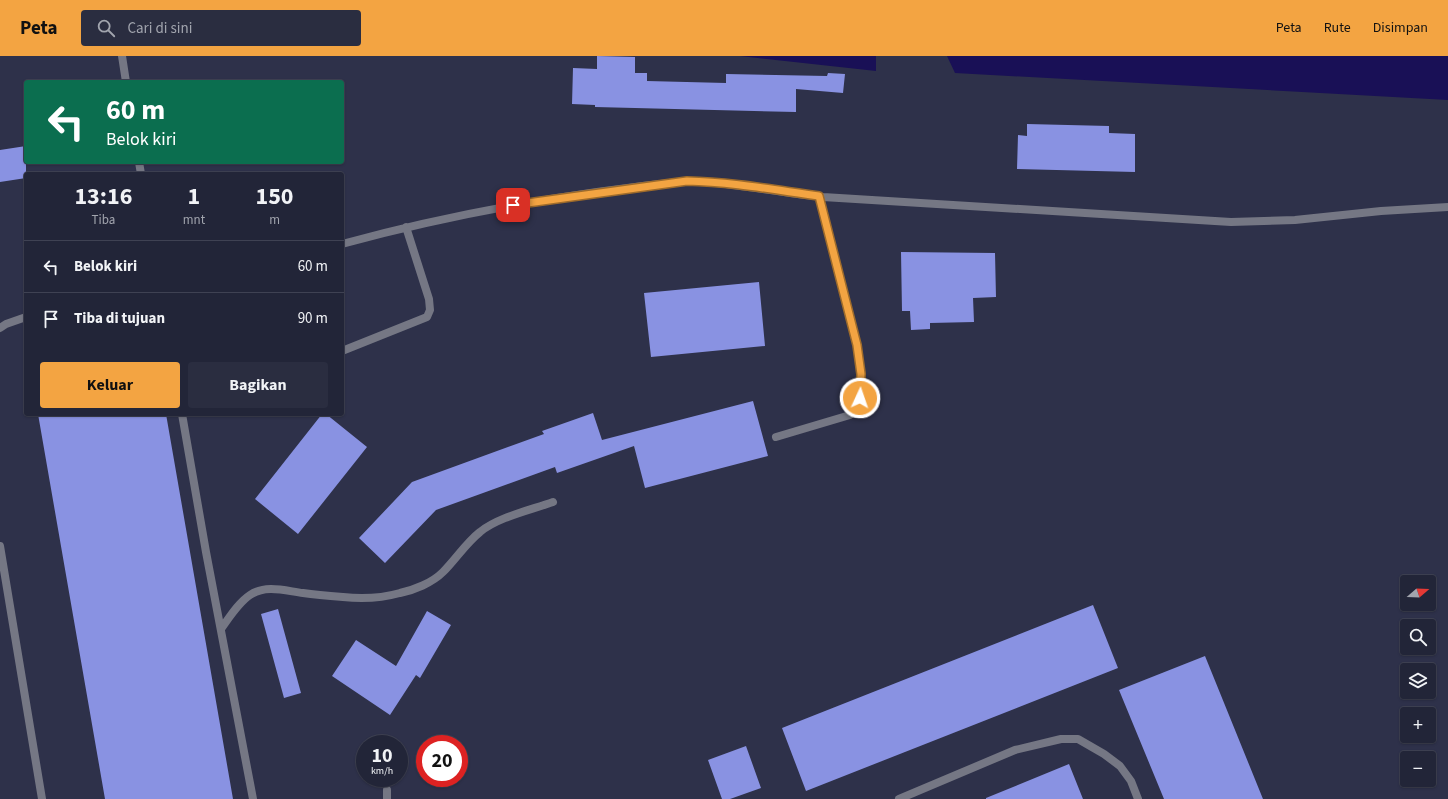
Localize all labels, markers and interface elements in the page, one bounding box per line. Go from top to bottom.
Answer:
search box [81,10,361,46]
text: Peta [20,15,57,42]
icon: search [95,17,117,39]
text: Cari di sini [127,18,192,39]
text: Peta [1276,18,1302,38]
text: Rute [1324,18,1351,38]
text: Disimpan [1373,18,1428,38]
text: 60 m [106,90,165,130]
icon: left [40,96,92,148]
text: Belok kiri [106,127,176,152]
text: 13:16 [74,179,132,214]
text: 1 [188,179,200,214]
text: 150 [256,179,294,214]
pin [496,188,530,222]
icon: arrive [502,194,524,216]
text: Tiba [92,211,115,229]
text: mnt [183,211,205,229]
text: m [269,211,280,229]
icon: left [40,256,62,278]
text: Belok kiri [74,256,137,277]
text: 60 m [298,256,328,277]
icon: arrive [40,308,62,330]
text: Tiba di tujuan [74,308,165,329]
text: 90 m [298,308,328,329]
button: Keluar [40,362,180,408]
button: Bagikan [188,362,328,408]
position arrow [839,377,881,419]
north arrow [1400,575,1436,611]
map controls [1400,575,1436,787]
button: search [1400,619,1436,655]
button: layers [1400,663,1436,699]
button: + [1400,707,1436,743]
speed limit sign: 20 [416,735,468,787]
text: 10 [371,742,393,770]
button: − [1400,751,1436,787]
text: km/h [371,764,393,778]

